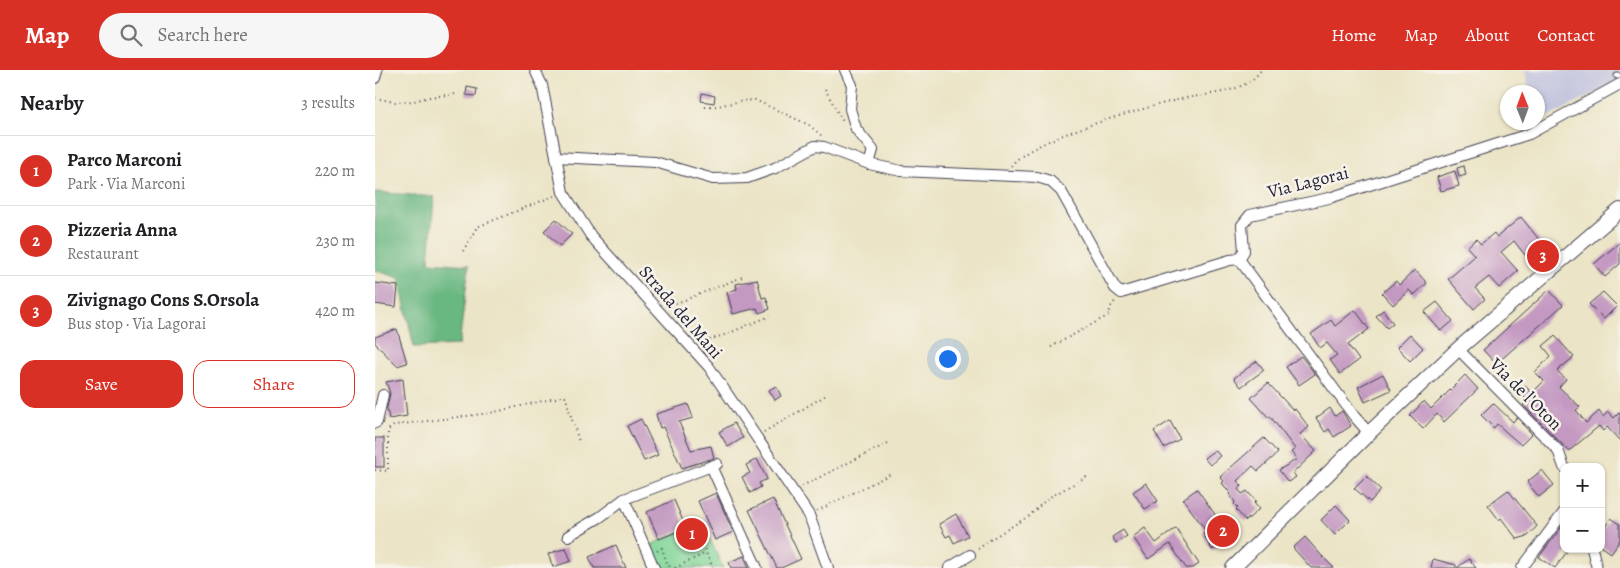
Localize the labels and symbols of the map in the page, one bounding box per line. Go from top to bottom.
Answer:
north arrow [1500,85,1545,130]
street label: Via Lagorai [1264,160,1351,204]
pin: 3 [1527,237,1559,275]
street label: Strada del Mani [634,260,728,364]
your location [935,346,961,372]
street label: Via de l'Oton [1484,352,1568,436]
pin: 2 [1207,512,1239,550]
pin: 1 [676,515,708,553]

